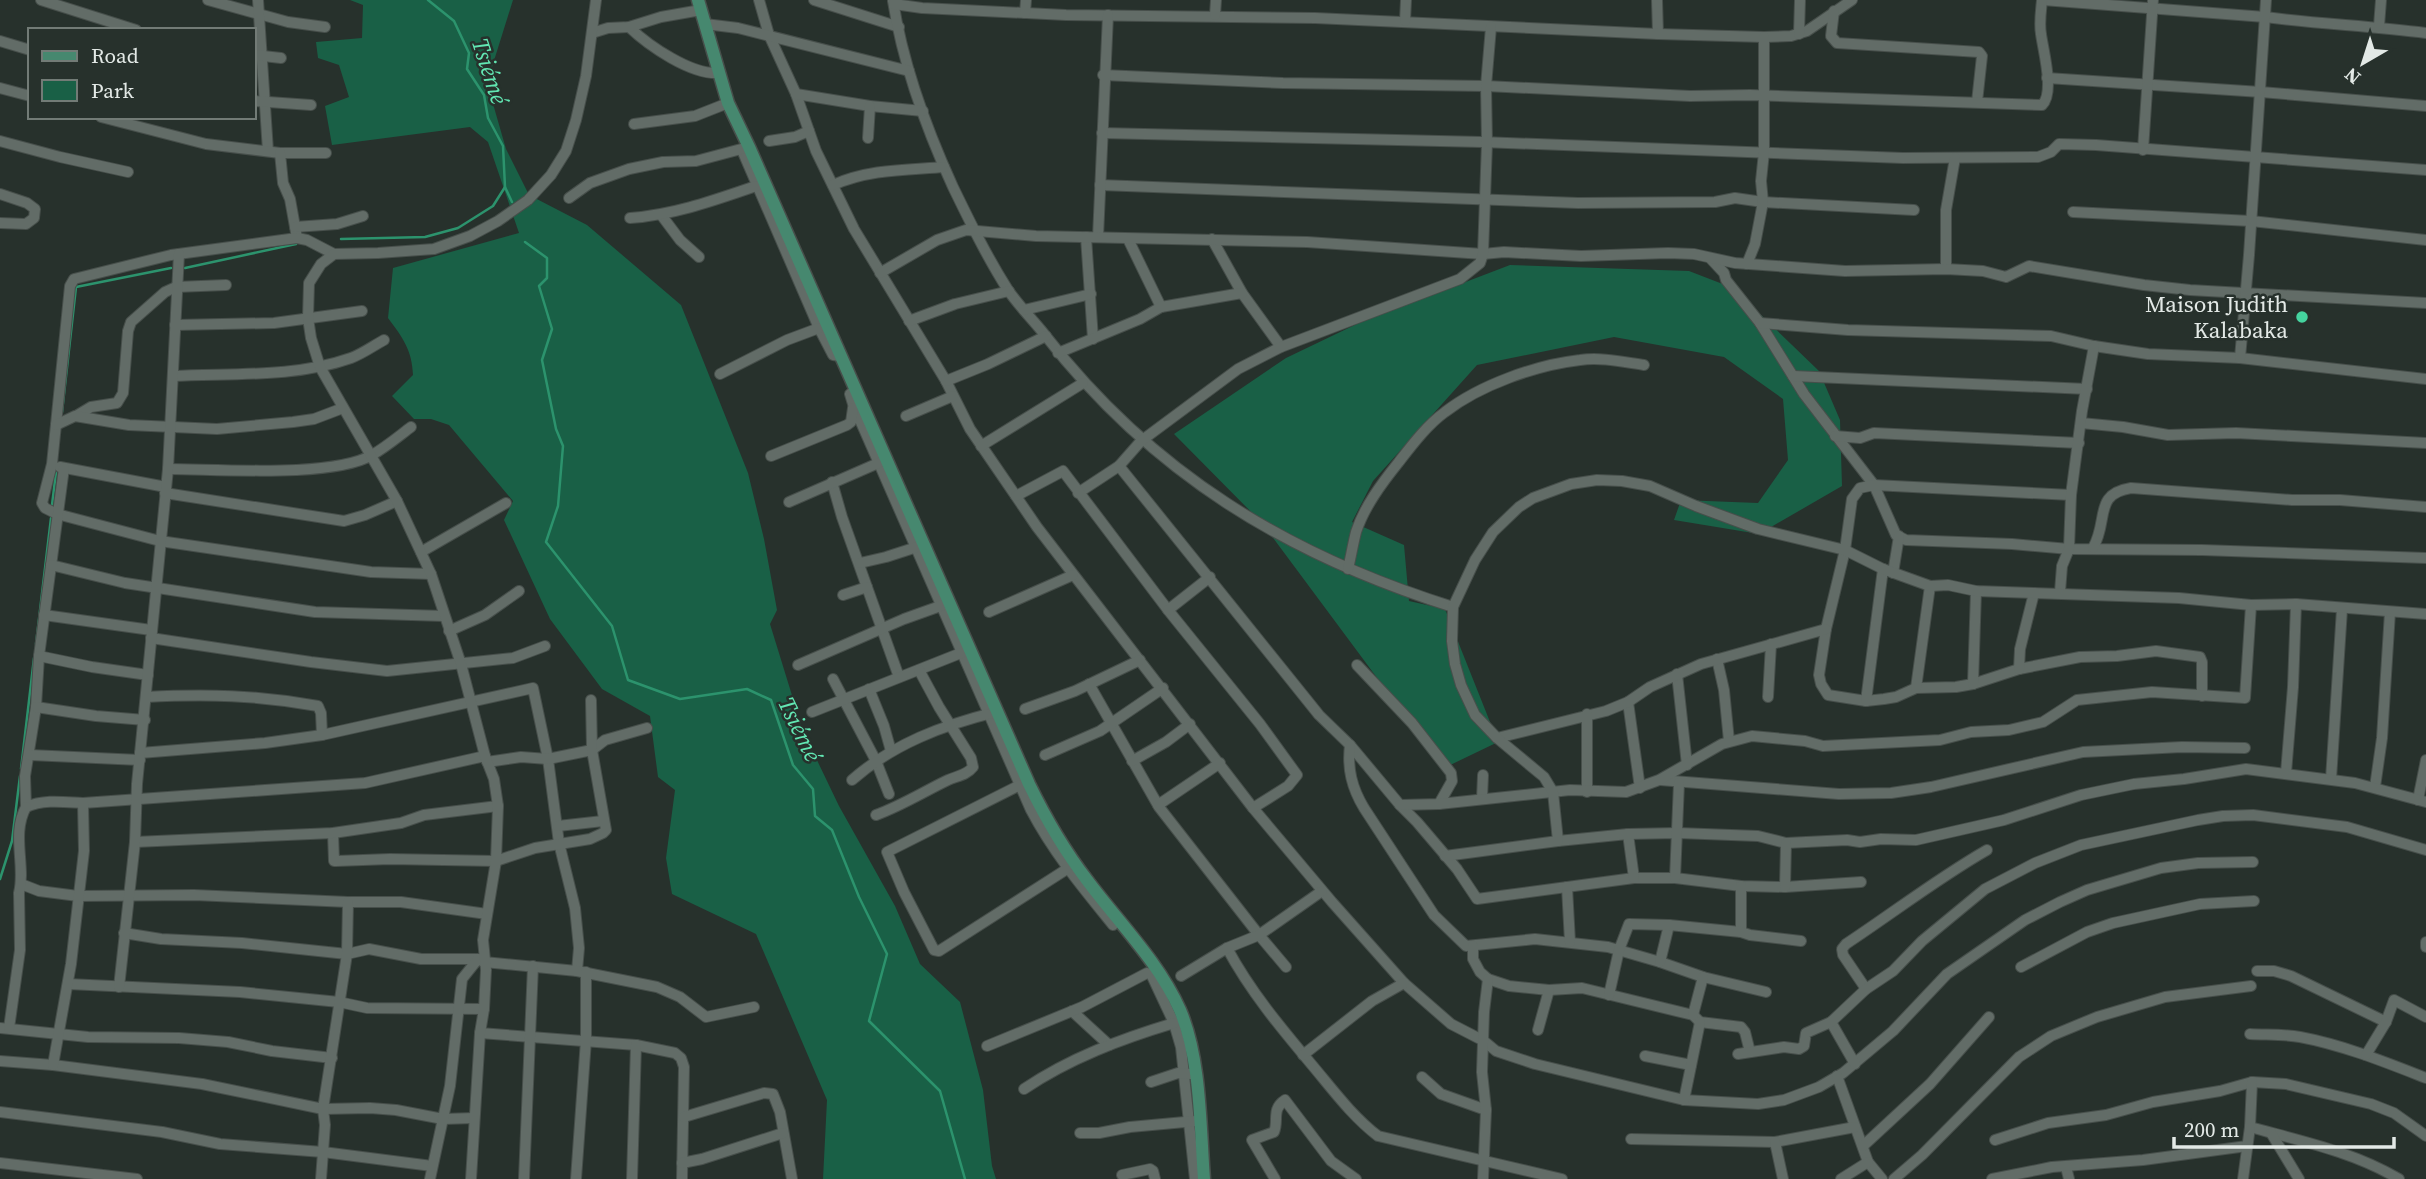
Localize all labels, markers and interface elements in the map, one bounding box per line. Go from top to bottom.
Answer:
legend [28,28,256,119]
north arrow [2328,28,2398,98]
water label: Tsiémé [464,34,517,110]
text: Road [91,41,139,70]
text: N [2339,62,2366,91]
text: Park [91,76,135,105]
place label: Maison Judith Kalabaka [2145,288,2288,346]
marker: Maison Judith Kalabaka [2294,309,2310,325]
water label: Tsiémé [770,691,830,768]
scale bar [2174,1106,2394,1150]
text: 200 m [2184,1115,2239,1144]

